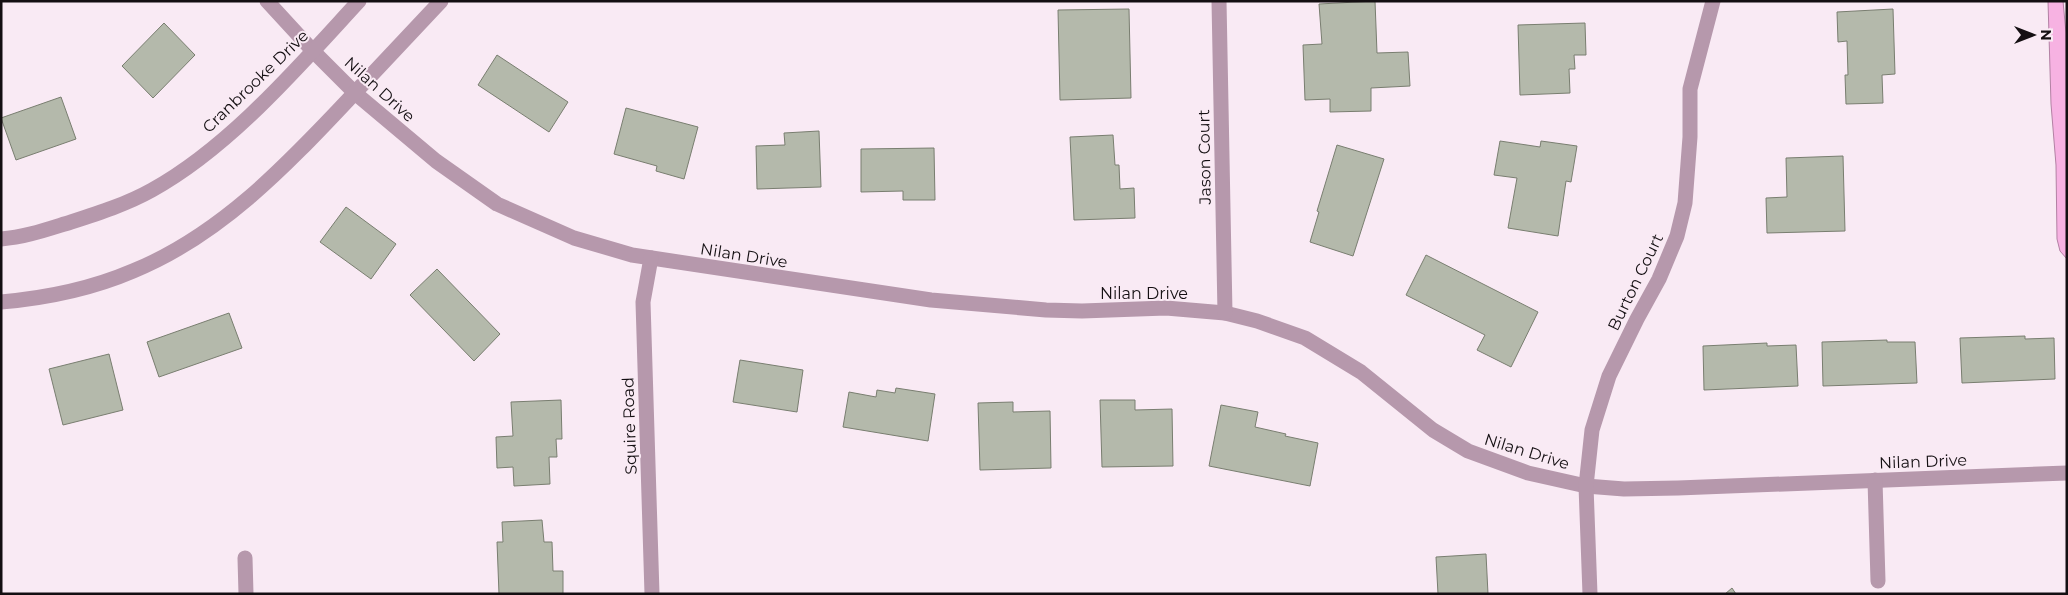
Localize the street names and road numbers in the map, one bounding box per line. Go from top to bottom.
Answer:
street label: Cranbrooke Drive [199,26,312,137]
street label: Nilan Drive [341,53,419,126]
street label: Jason Court [1194,109,1215,206]
street label: Burton Court [1604,230,1667,334]
street label: Nilan Drive [699,239,789,272]
street label: Nilan Drive [1100,284,1188,303]
street label: Squire Road [618,377,641,475]
street label: Nilan Drive [1482,430,1572,473]
street label: Nilan Drive [1879,450,1967,473]

